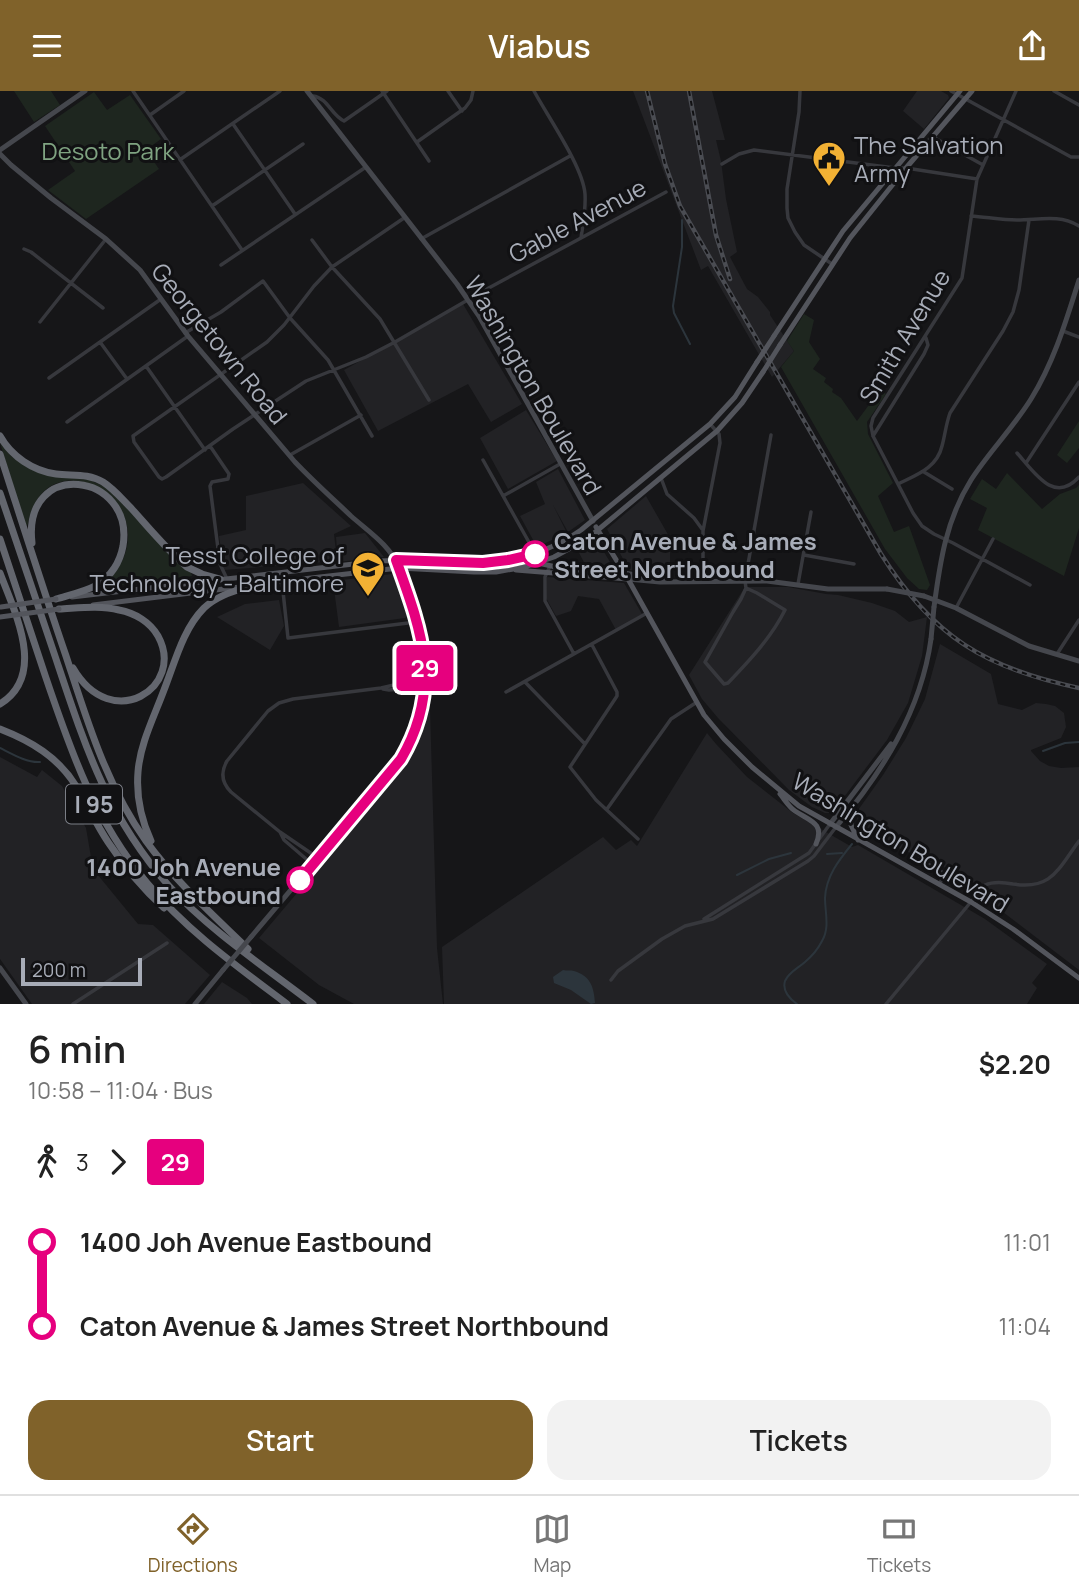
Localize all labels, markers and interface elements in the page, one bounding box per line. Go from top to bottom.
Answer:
text: Viabus [488,24,591,68]
icon: menu [28,27,66,65]
icon: share [1013,27,1051,65]
place label: The Salvation Army [854,128,1004,189]
park label: Desoto Park [42,134,176,167]
public building icon: The Salvation Army [810,139,848,188]
street label: Gable Avenue [503,170,651,270]
street label: Georgetown Road [145,255,295,431]
street label: Smith Avenue [851,263,957,409]
street label: Washington Boulevard [458,269,610,501]
place label: Caton Avenue & James Street Northbound [554,524,817,585]
place label: Tesst College of Technology - Baltimore [90,538,344,599]
marker: Caton Avenue & James Street Northbound [522,541,548,567]
school or university icon: Tesst College of Technology - Baltimore [349,549,387,598]
line badge: 29 [394,645,457,691]
text: 29 [410,651,440,684]
street label: Washington Boulevard [786,764,1016,920]
road number: I 95 [66,785,122,824]
place label: 1400 Joh Avenue Eastbound [86,850,281,911]
marker: 1400 Joh Avenue Eastbound [287,867,313,893]
scale bar [21,955,142,987]
text: 200 m [32,957,86,983]
text: 6 min [28,1022,126,1074]
text: $2.20 [979,1046,1051,1082]
text: 10:58 – 11:04 · Bus [28,1074,213,1106]
icon: walk [28,1143,66,1181]
icon: forward [99,1143,137,1181]
text: 29 [161,1145,190,1178]
text: 3 [76,1146,89,1178]
text: 1400 Joh Avenue Eastbound [80,1224,432,1260]
text: 11:01 [1003,1226,1051,1258]
text: Caton Avenue & James Street Northbound [80,1308,609,1344]
text: 11:04 [999,1310,1051,1342]
button: Start [28,1400,533,1480]
button: Tickets [547,1400,1051,1480]
tab: Directions [148,1510,238,1578]
tab: Map [533,1510,571,1578]
tab: Tickets [867,1510,931,1578]

